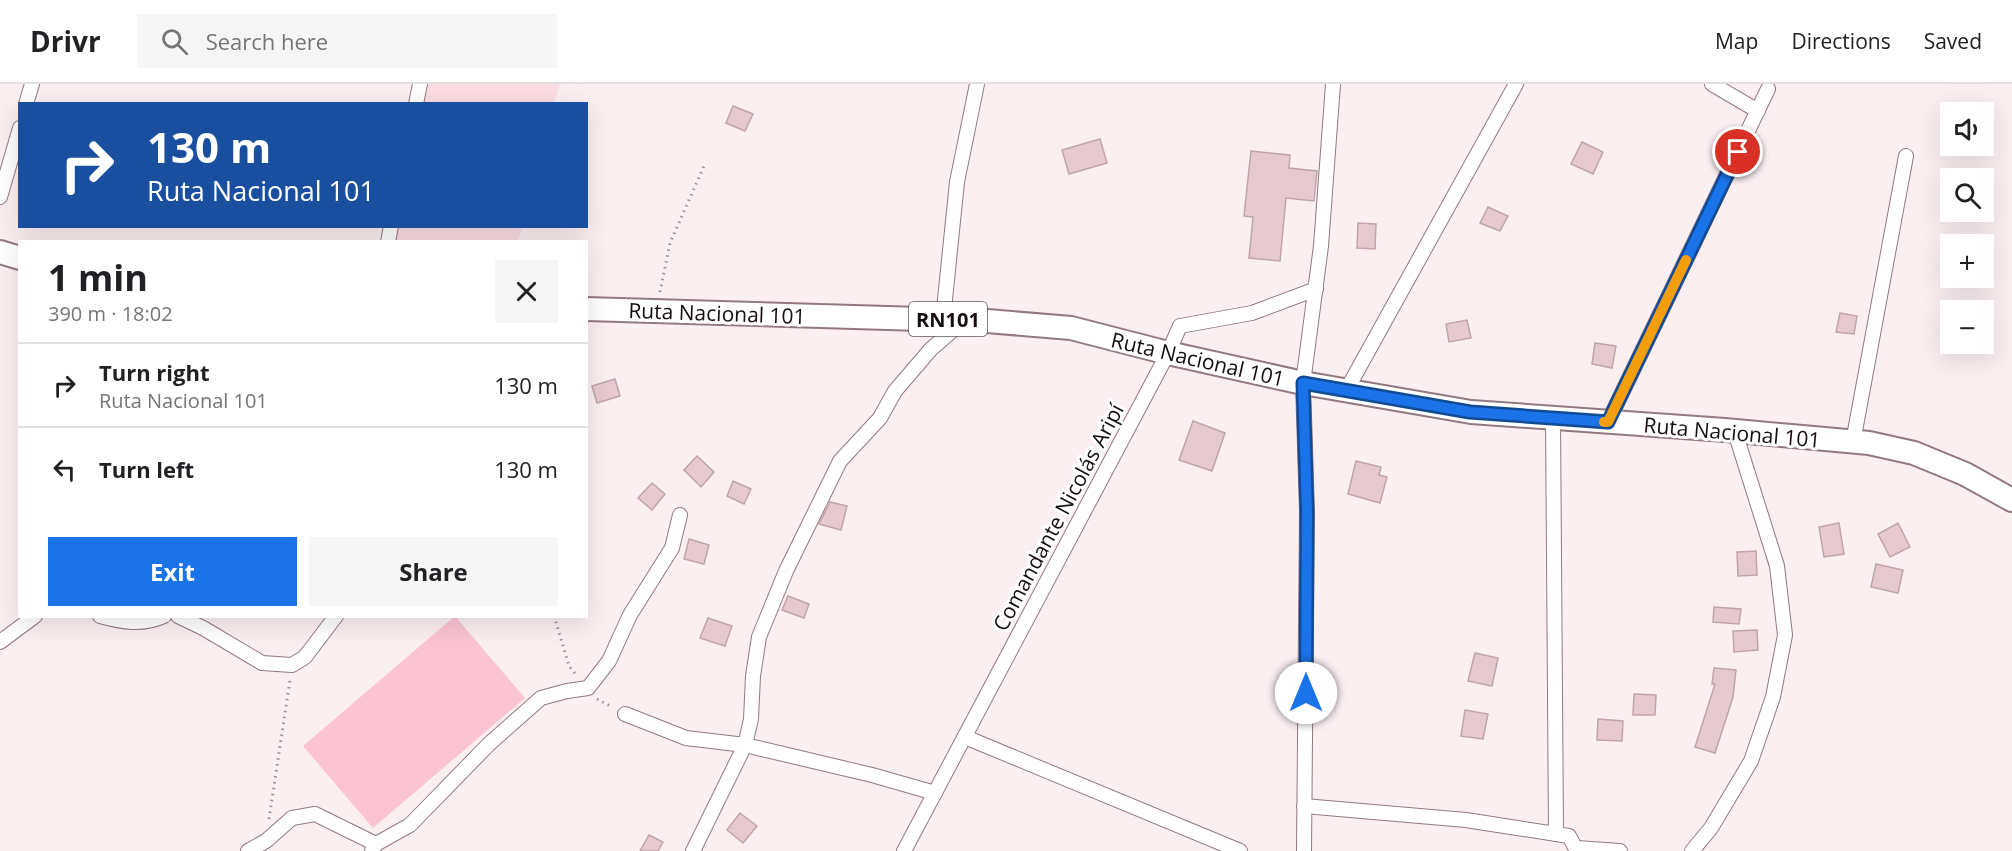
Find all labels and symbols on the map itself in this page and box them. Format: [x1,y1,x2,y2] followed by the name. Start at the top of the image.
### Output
[1712,126,1763,177] pin
[628,296,806,330] street label: Ruta Nacional 101
[909,302,987,336] road number: RN101
[1108,325,1288,393] street label: Ruta Nacional 101
[986,398,1130,636] street label: Comandante Nicolás Aripí
[1642,410,1822,454] street label: Ruta Nacional 101
[1274,661,1338,725] position arrow

